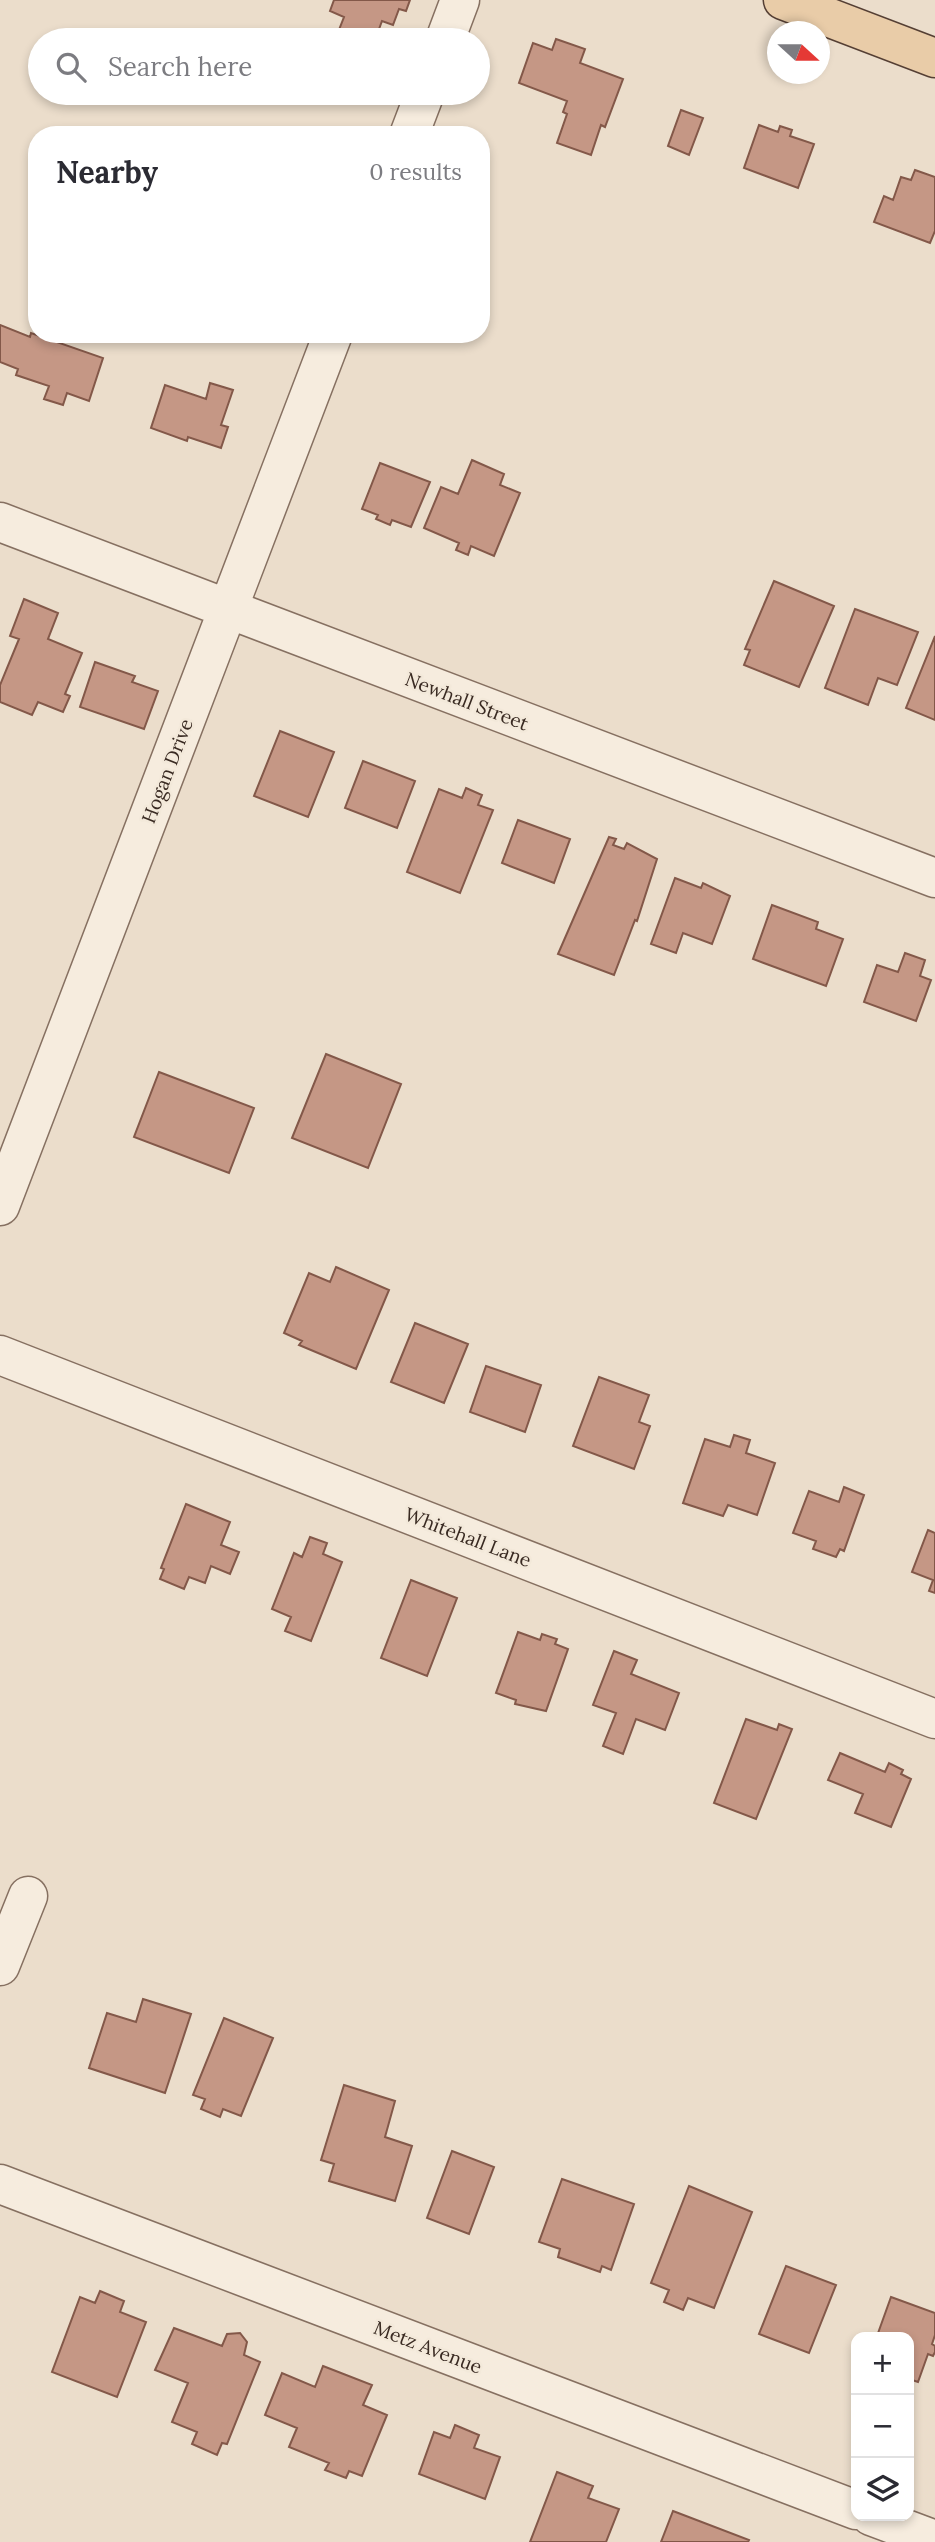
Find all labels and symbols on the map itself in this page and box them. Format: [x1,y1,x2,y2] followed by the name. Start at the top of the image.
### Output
[767,21,830,84] north arrow
[402,666,533,736] street label: Newhall Street
[136,715,198,827] street label: Hogan Drive
[401,1502,535,1572] street label: Whitehall Lane
[370,2315,486,2379] street label: Metz Avenue

